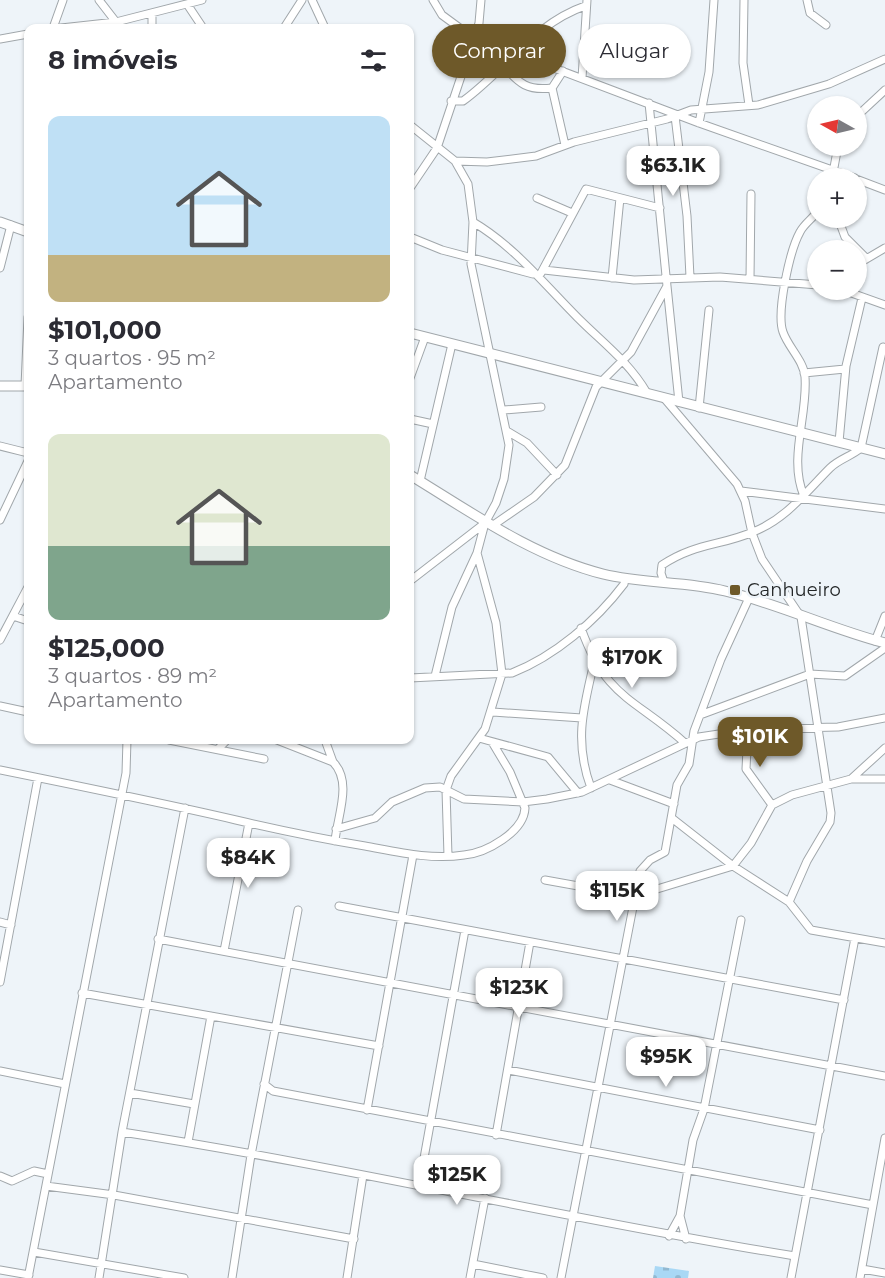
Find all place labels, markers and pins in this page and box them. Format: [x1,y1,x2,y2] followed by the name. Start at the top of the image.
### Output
[624,146,722,197] pin: $63.1K
[747,579,841,601] place label: Canhueiro
[728,583,742,597] marker: Canhueiro
[590,638,674,689] pin: $170K
[718,717,802,768] pin: $101K
[212,838,284,889] pin: $84K
[575,871,659,922] pin: $115K
[477,968,561,1019] pin: $123K
[630,1037,702,1088] pin: $95K
[415,1155,499,1206] pin: $125K

